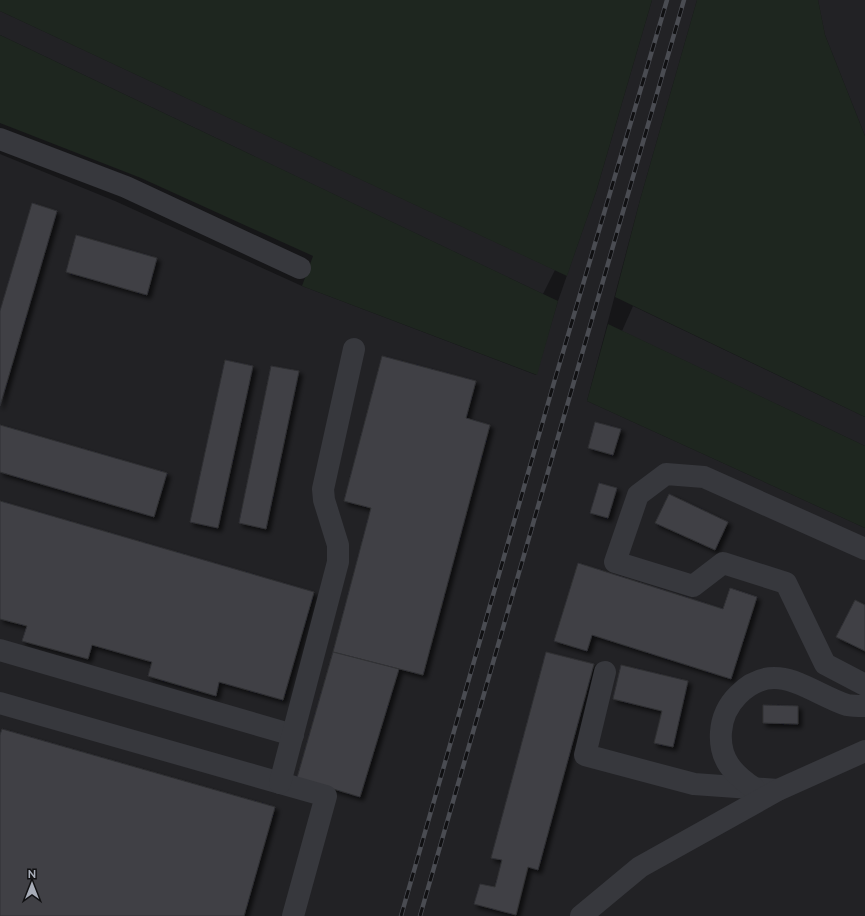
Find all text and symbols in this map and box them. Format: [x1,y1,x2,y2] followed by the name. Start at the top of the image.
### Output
[12,864,52,904] north arrow
[28,868,36,881] text: N

